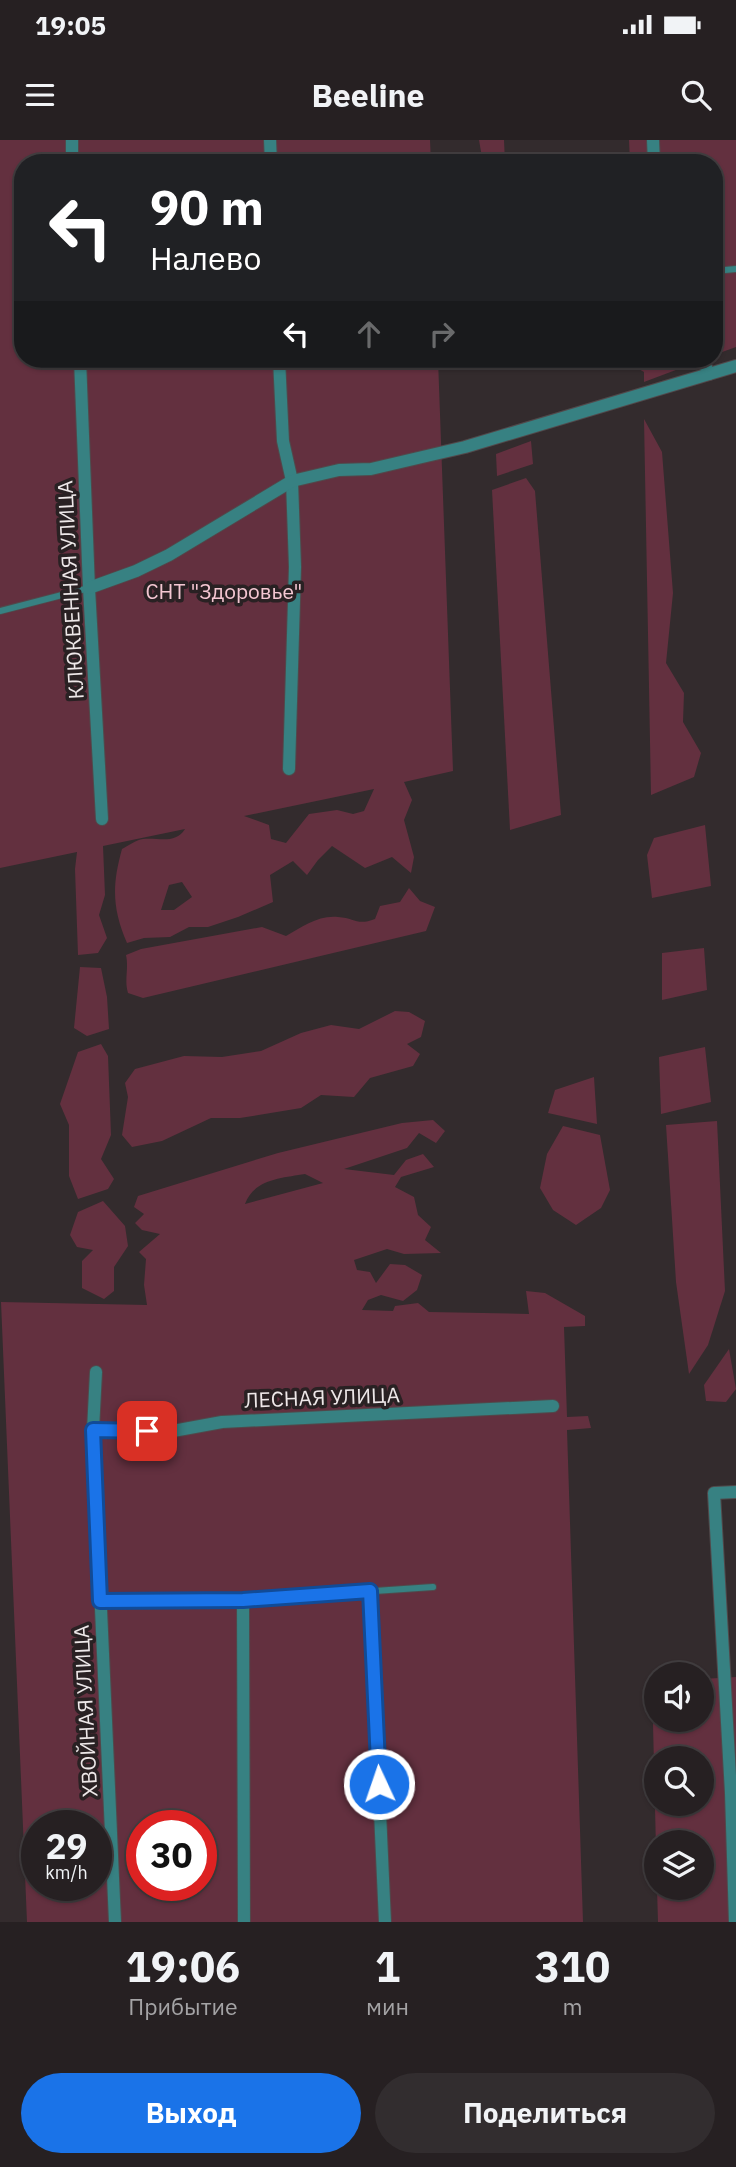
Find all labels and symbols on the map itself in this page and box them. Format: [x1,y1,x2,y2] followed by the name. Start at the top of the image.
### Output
[50,480,90,700] street label: КЛЮКВЕННАЯ УЛИЦА
[146,577,302,605] park label: СНТ "Здоровье"
[244,1380,400,1414] street label: ЛЕСНАЯ УЛИЦА
[117,1401,177,1461] pin
[67,1624,103,1798] street label: ХВОЙНАЯ УЛИЦА
[342,1747,416,1821] position arrow
[126,1810,217,1901] speed limit sign: 30

